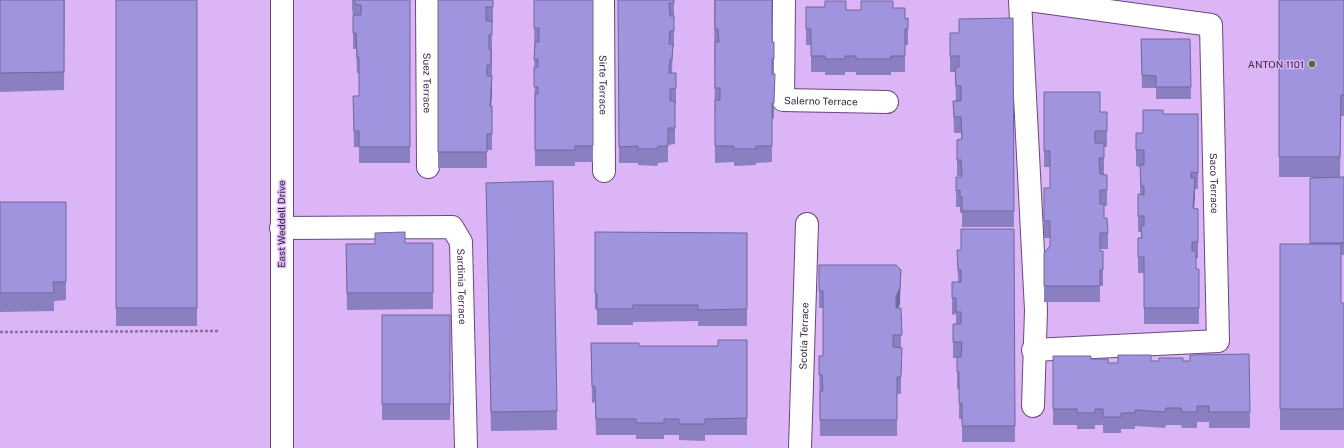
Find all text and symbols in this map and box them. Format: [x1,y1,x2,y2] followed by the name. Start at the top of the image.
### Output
[421,53,434,114] street label: Suez Terrace
[597,55,610,115] street label: Sirte Terrace
[1248,58,1304,70] place label: ANTON 1101
[1307,59,1317,69] marker: ANTON 1101
[784,94,858,107] street label: Salerno Terrace
[1208,153,1221,214] street label: Saco Terrace
[275,180,287,268] street label: East Weddell Drive
[455,248,469,325] street label: Sardinia Terrace
[796,302,811,370] street label: Scotia Terrace

